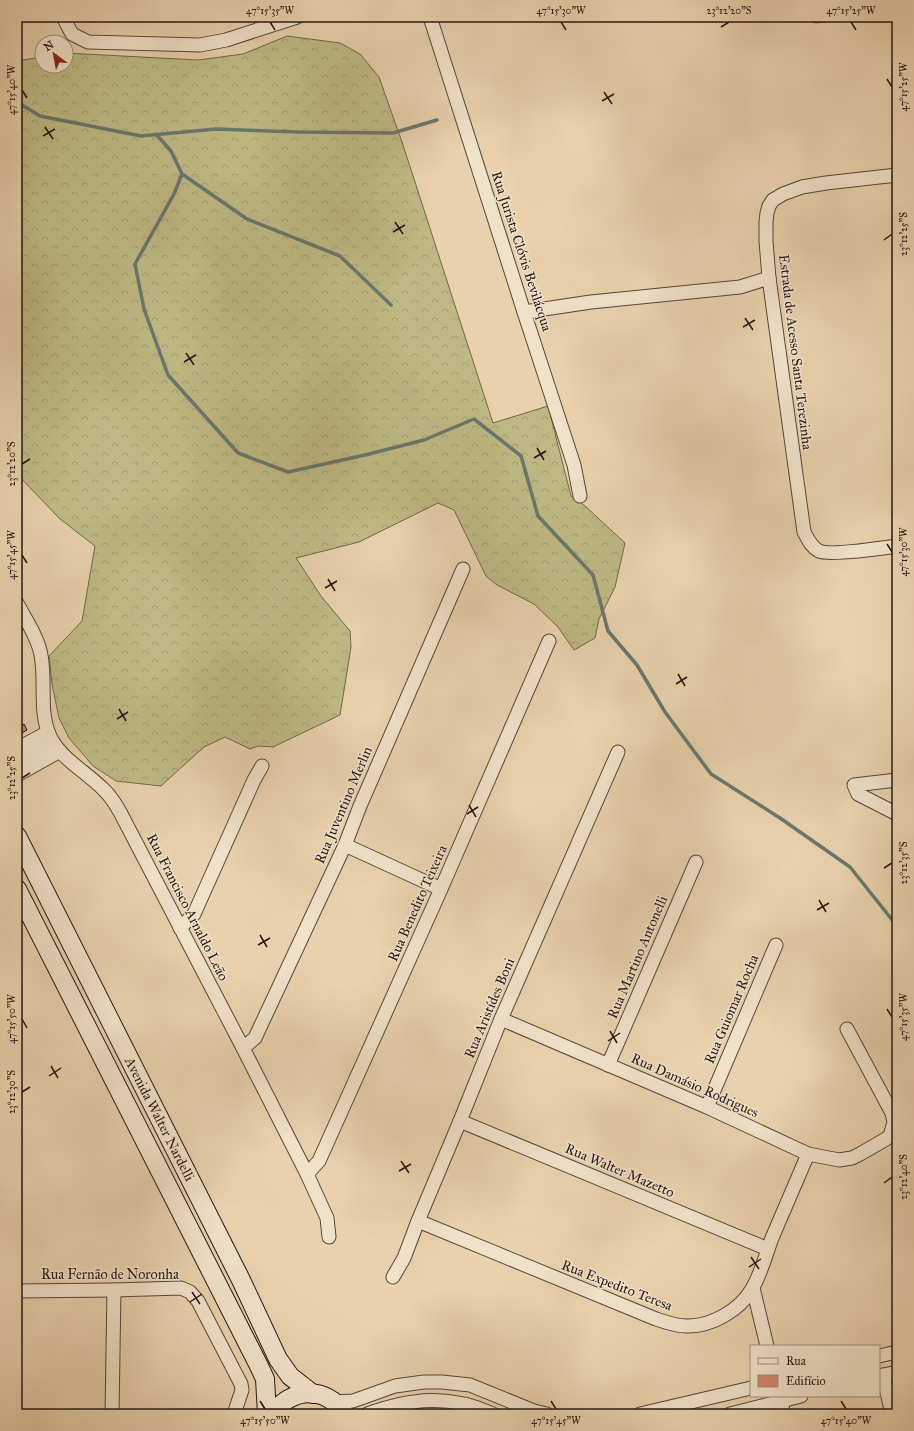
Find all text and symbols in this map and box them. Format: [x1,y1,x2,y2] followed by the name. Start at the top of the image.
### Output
[246,5,294,17] text: 47°15'35"W
[536,5,586,17] text: 47°15'30"W
[706,5,752,17] text: 23°12'20"S
[827,5,876,17] text: 47°15'25"W
[34,34,74,74] north arrow
[42,38,57,54] text: N
[898,62,910,111] text: 47°15'25"W
[6,64,18,115] text: 47°15'40"W
[487,169,555,334] street label: Rua Jurista Clóvis Bevilácqua
[898,212,910,256] text: 23°12'25"S
[775,253,816,451] street label: Estrada de Acesso Santa Terezinha
[6,441,18,487] text: 23°12'20"S
[898,527,910,577] text: 47°15'30"W
[6,530,18,580] text: 47°15'45"W
[311,744,377,867] street label: Rua Juventino Merlin
[6,756,18,800] text: 23°12'25"S
[143,831,232,984] street label: Rua Francisco Arnaldo Leão
[898,841,910,884] text: 23°12'35"S
[384,842,451,964] street label: Rua Benedito Teixeira
[604,893,671,1021] street label: Rua Martino Antonelli
[701,952,762,1066] street label: Rua Guiomar Rocha
[461,955,518,1061] street label: Rua Aristídes Boni
[898,993,910,1041] text: 47°15'35"W
[6,994,18,1044] text: 47°15'50"W
[628,1050,761,1121] street label: Rua Damásio Rodrigues
[120,1054,198,1184] street label: Avenida Walter Nardelli
[6,1070,18,1114] text: 23°12'30"S
[563,1140,677,1201] street label: Rua Walter Mazetto
[898,1154,910,1200] text: 23°12'40"S
[559,1256,675,1314] street label: Rua Expedito Teresa
[41,1266,179,1283] street label: Rua Fernão de Noronha
[750,1345,880,1397] legend
[786,1354,807,1368] text: Rua
[786,1374,826,1388] text: Edifício
[240,1415,290,1427] text: 47°15'50"W
[531,1415,581,1427] text: 47°15'45"W
[821,1415,872,1427] text: 47°15'40"W

